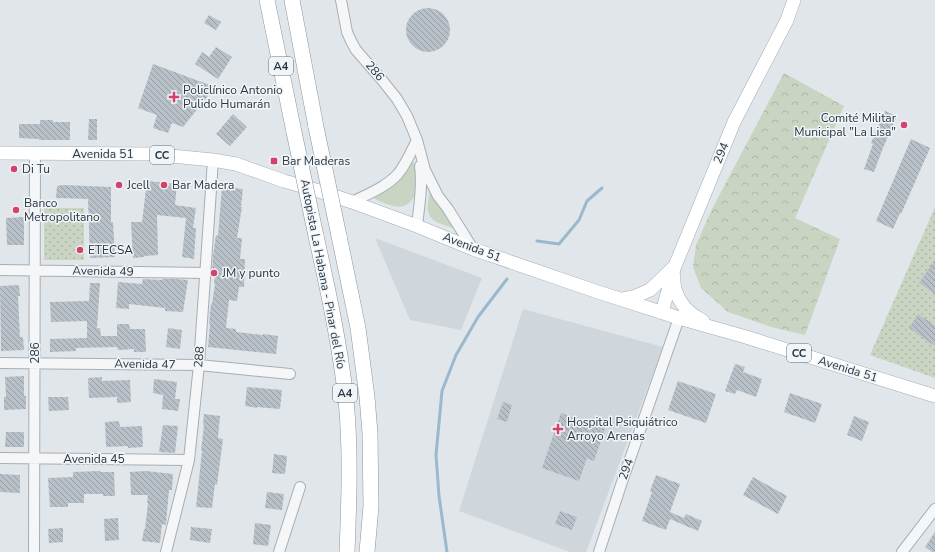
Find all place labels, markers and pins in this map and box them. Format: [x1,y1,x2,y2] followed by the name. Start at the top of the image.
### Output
[183,82,283,112] place label: Policlínico Antonio Pulido Humarán
[168,91,180,103] marker: Policlínico Antonio Pulido Humarán
[794,110,897,140] place label: Comité Militar Municipal "La Lisa"
[899,120,909,130] marker: Comité Militar Municipal "La Lisa"
[282,153,350,169] place label: Bar Maderas
[269,156,279,166] marker: Bar Maderas
[22,161,50,177] place label: Di Tu
[9,164,19,174] marker: Di Tu
[126,177,150,193] place label: Jcell
[172,177,234,193] place label: Bar Madera
[114,180,124,190] marker: Jcell
[159,180,169,190] marker: Bar Madera
[24,195,100,225] place label: Banco Metropolitano
[11,205,21,215] marker: Banco Metropolitano
[88,242,133,258] place label: ETECSA
[75,245,85,255] marker: ETECSA
[221,265,280,281] place label: JM y punto
[209,268,219,278] marker: JM y punto
[567,414,678,444] place label: Hospital Psiquiátrico Arroyo Arenas
[552,423,564,435] marker: Hospital Psiquiátrico Arroyo Arenas

